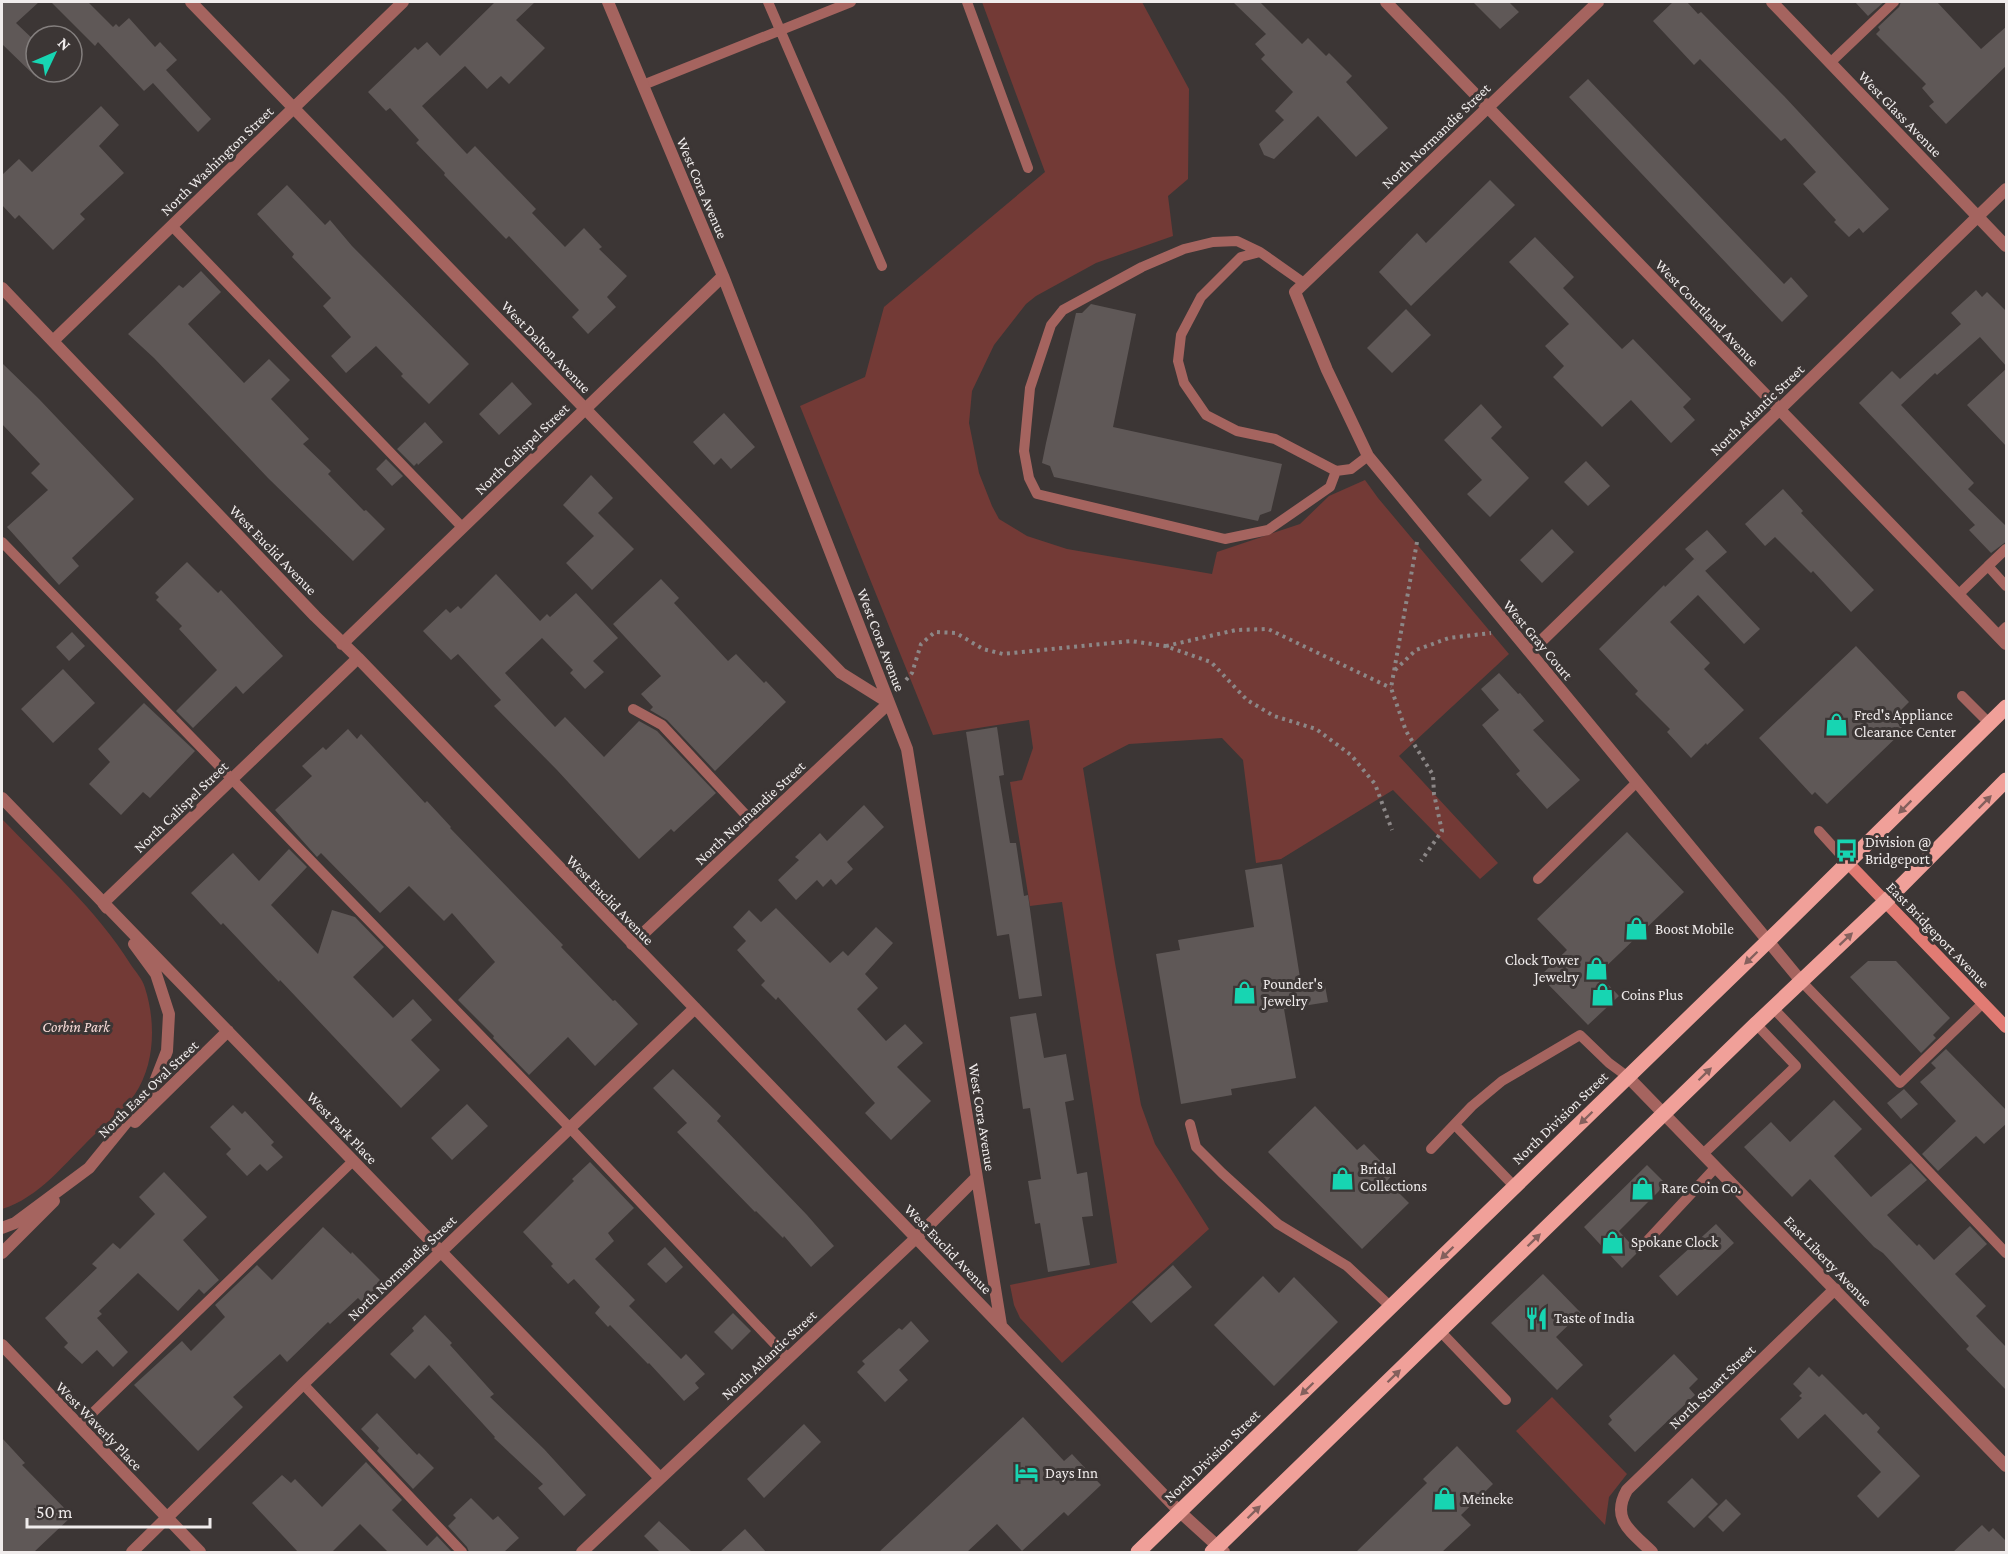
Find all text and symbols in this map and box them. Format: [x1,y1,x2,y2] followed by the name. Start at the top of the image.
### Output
[24,24,84,84] north arrow
[55,34,74,54] text: N
[1855,68,1945,160] street label: West Glass Avenue
[1379,79,1494,192] street label: North Normandie Street
[158,102,278,220] street label: North Washington Street
[673,135,731,241] street label: West Cora Avenue
[1652,256,1762,370] street label: West Courtland Avenue
[498,298,594,397] street label: West Dalton Avenue
[1707,361,1808,459] street label: North Atlantic Street
[472,399,574,499] street label: North Calispel Street
[226,502,320,598] street label: West Euclid Avenue
[854,586,908,694] street label: West Cora Avenue
[1499,597,1577,684] street label: West Gray Court
[1854,707,1957,740] place label: Fred's Appliance Clearance Center
[1823,711,1849,737] shop icon: Fred's Appliance Clearance Center
[131,757,233,857] street label: North Calispel Street
[692,757,809,868] street label: North Normandie Street
[1977,795,1991,809] one-way arrow
[1898,800,1913,814] one-way arrow
[1865,834,1931,868] place label: Division @ Bridgeport
[1834,838,1860,864] bus stop icon: Division @ Bridgeport
[563,852,657,948] street label: West Euclid Avenue
[1883,879,1993,992] street label: East Bridgeport Avenue
[1624,916,1650,942] shop icon: Boost Mobile
[1655,921,1734,937] place label: Boost Mobile
[1838,932,1852,946] one-way arrow
[1743,951,1758,965] one-way arrow
[1505,952,1580,986] place label: Clock Tower Jewelry
[1584,956,1610,982] shop icon: Clock Tower Jewelry
[1261,976,1323,1010] place label: Pounder's Jewelry
[1232,980,1258,1006] shop icon: Pounder's Jewelry
[1590,982,1616,1008] shop icon: Coins Plus
[1621,987,1683,1003] place label: Coins Plus
[42,1019,111,1035] park label: Corbin Park
[95,1036,202,1141] street label: North East Oval Street
[966,1062,998,1172] street label: West Cora Avenue
[1698,1067,1712,1081] one-way arrow
[1509,1068,1612,1168] street label: North Division Street
[304,1089,381,1168] street label: West Park Place
[1580,1110,1594,1124] one-way arrow
[1360,1161,1427,1194] place label: Bridal Collections
[1329,1165,1355,1191] shop icon: Bridal Collections
[1630,1175,1656,1201] shop icon: Rare Coin Co.
[1661,1180,1741,1196] place label: Rare Coin Co.
[901,1201,995,1297] street label: West Euclid Avenue
[345,1211,460,1324] street label: North Normandie Street
[1780,1213,1875,1310] street label: East Liberty Avenue
[1600,1229,1626,1255] shop icon: Spokane Clock
[1526,1234,1540,1248] one-way arrow
[1631,1234,1719,1251] place label: Spokane Clock
[1440,1246,1454,1260] one-way arrow
[1523,1305,1549,1331] restaurant icon: Taste of India
[718,1306,820,1403] street label: North Atlantic Street
[1554,1310,1635,1326] place label: Taste of India
[1666,1341,1759,1432] street label: North Stuart Street
[1386,1369,1401,1383] one-way arrow
[52,1378,146,1475] street label: West Waverly Place
[1299,1382,1314,1396] one-way arrow
[1161,1406,1264,1506] street label: North Division Street
[1014,1460,1040,1486] hotel icon: Days Inn
[1045,1465,1098,1482] place label: Days Inn
[1431,1486,1457,1512] shop icon: Meineke
[27,1491,210,1529] scale bar
[1462,1491,1514,1507] place label: Meineke
[36,1502,73,1522] text: 50 m
[1246,1505,1260,1519] one-way arrow

